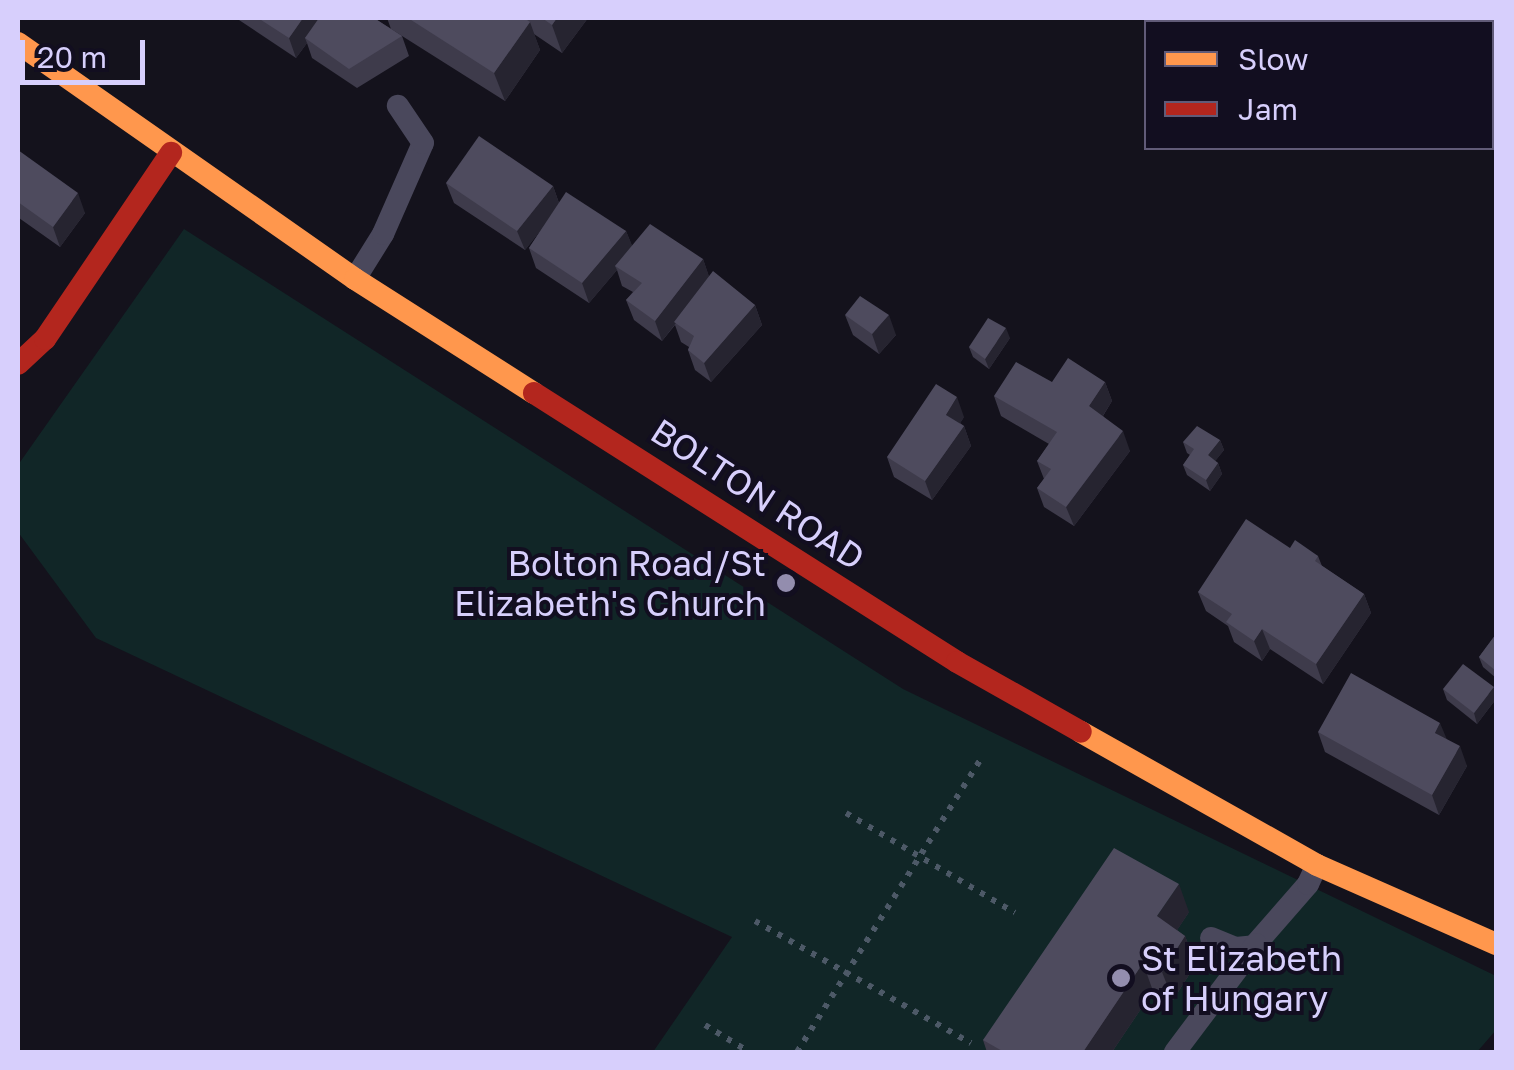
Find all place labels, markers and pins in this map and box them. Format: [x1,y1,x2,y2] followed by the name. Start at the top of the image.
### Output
[454,542,766,624] place label: Bolton Road/St Elizabeth's Church
[775,572,797,594] marker: Bolton Road/St Elizabeth's Church
[1141,937,1342,1019] place label: St Elizabeth of Hungary
[1110,967,1132,989] marker: St Elizabeth of Hungary

